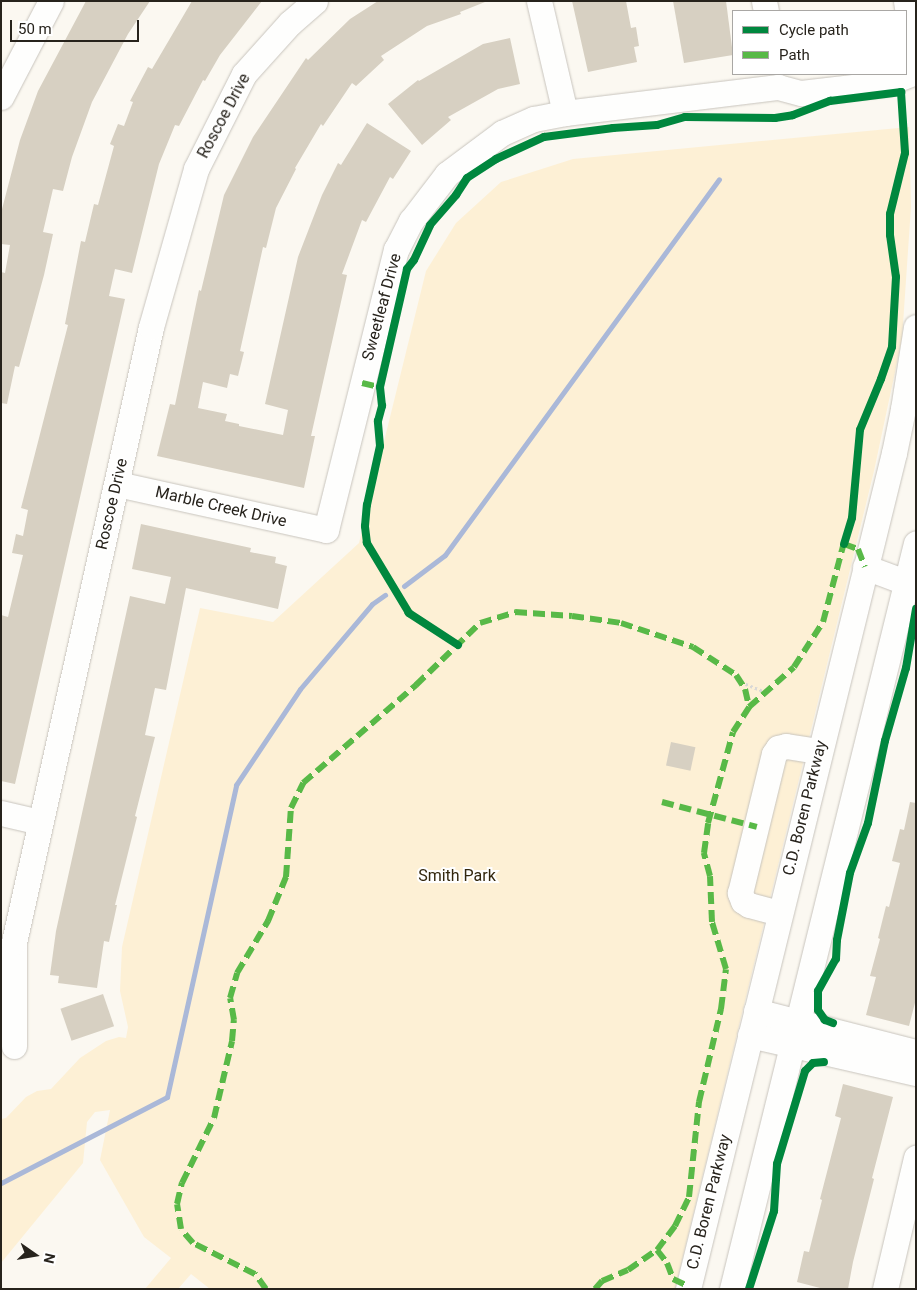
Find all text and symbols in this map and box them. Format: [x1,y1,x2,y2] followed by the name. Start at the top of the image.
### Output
[12,10,141,42] scale bar
[732,10,907,75] legend
[18,20,52,38] text: 50 m
[779,21,849,39] text: Cycle path
[779,46,810,64] text: Path
[194,70,254,162] street label: Roscoe Drive
[358,251,406,363] street label: Sweetleaf Drive
[92,456,132,552] street label: Roscoe Drive
[154,483,288,531] street label: Marble Creek Drive
[779,738,831,878] street label: C.D. Boren Parkway
[418,866,496,886] park label: Smith Park
[683,1132,735,1272] street label: C.D. Boren Parkway
[10,1230,60,1280] north arrow
[41,1252,59,1265] text: N

